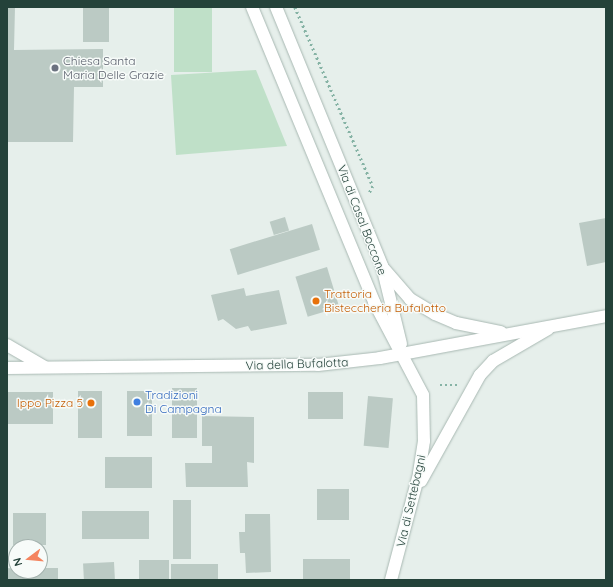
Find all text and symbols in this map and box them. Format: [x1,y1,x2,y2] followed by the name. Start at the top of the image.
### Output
[63,54,164,82] place label: Chiesa Santa Maria Delle Grazie
[50,63,60,73] marker: Chiesa Santa Maria Delle Grazie
[334,163,390,277] street label: Via di Casal Boccone
[324,287,446,315] place label: Trattoria Bisteccheria Bufalotto
[311,296,321,306] marker: Trattoria Bisteccheria Bufalotto
[245,355,349,373] street label: Via della Bufalotta
[145,388,222,416] place label: Tradizioni Di Campagna
[17,396,83,410] place label: Ippo Pizza 5
[132,397,142,407] marker: Tradizioni Di Campagna
[86,398,96,408] marker: Ippo Pizza 5
[393,454,429,548] street label: Via di Settebagni
[8,539,48,579] north arrow
[10,556,25,568] text: N

